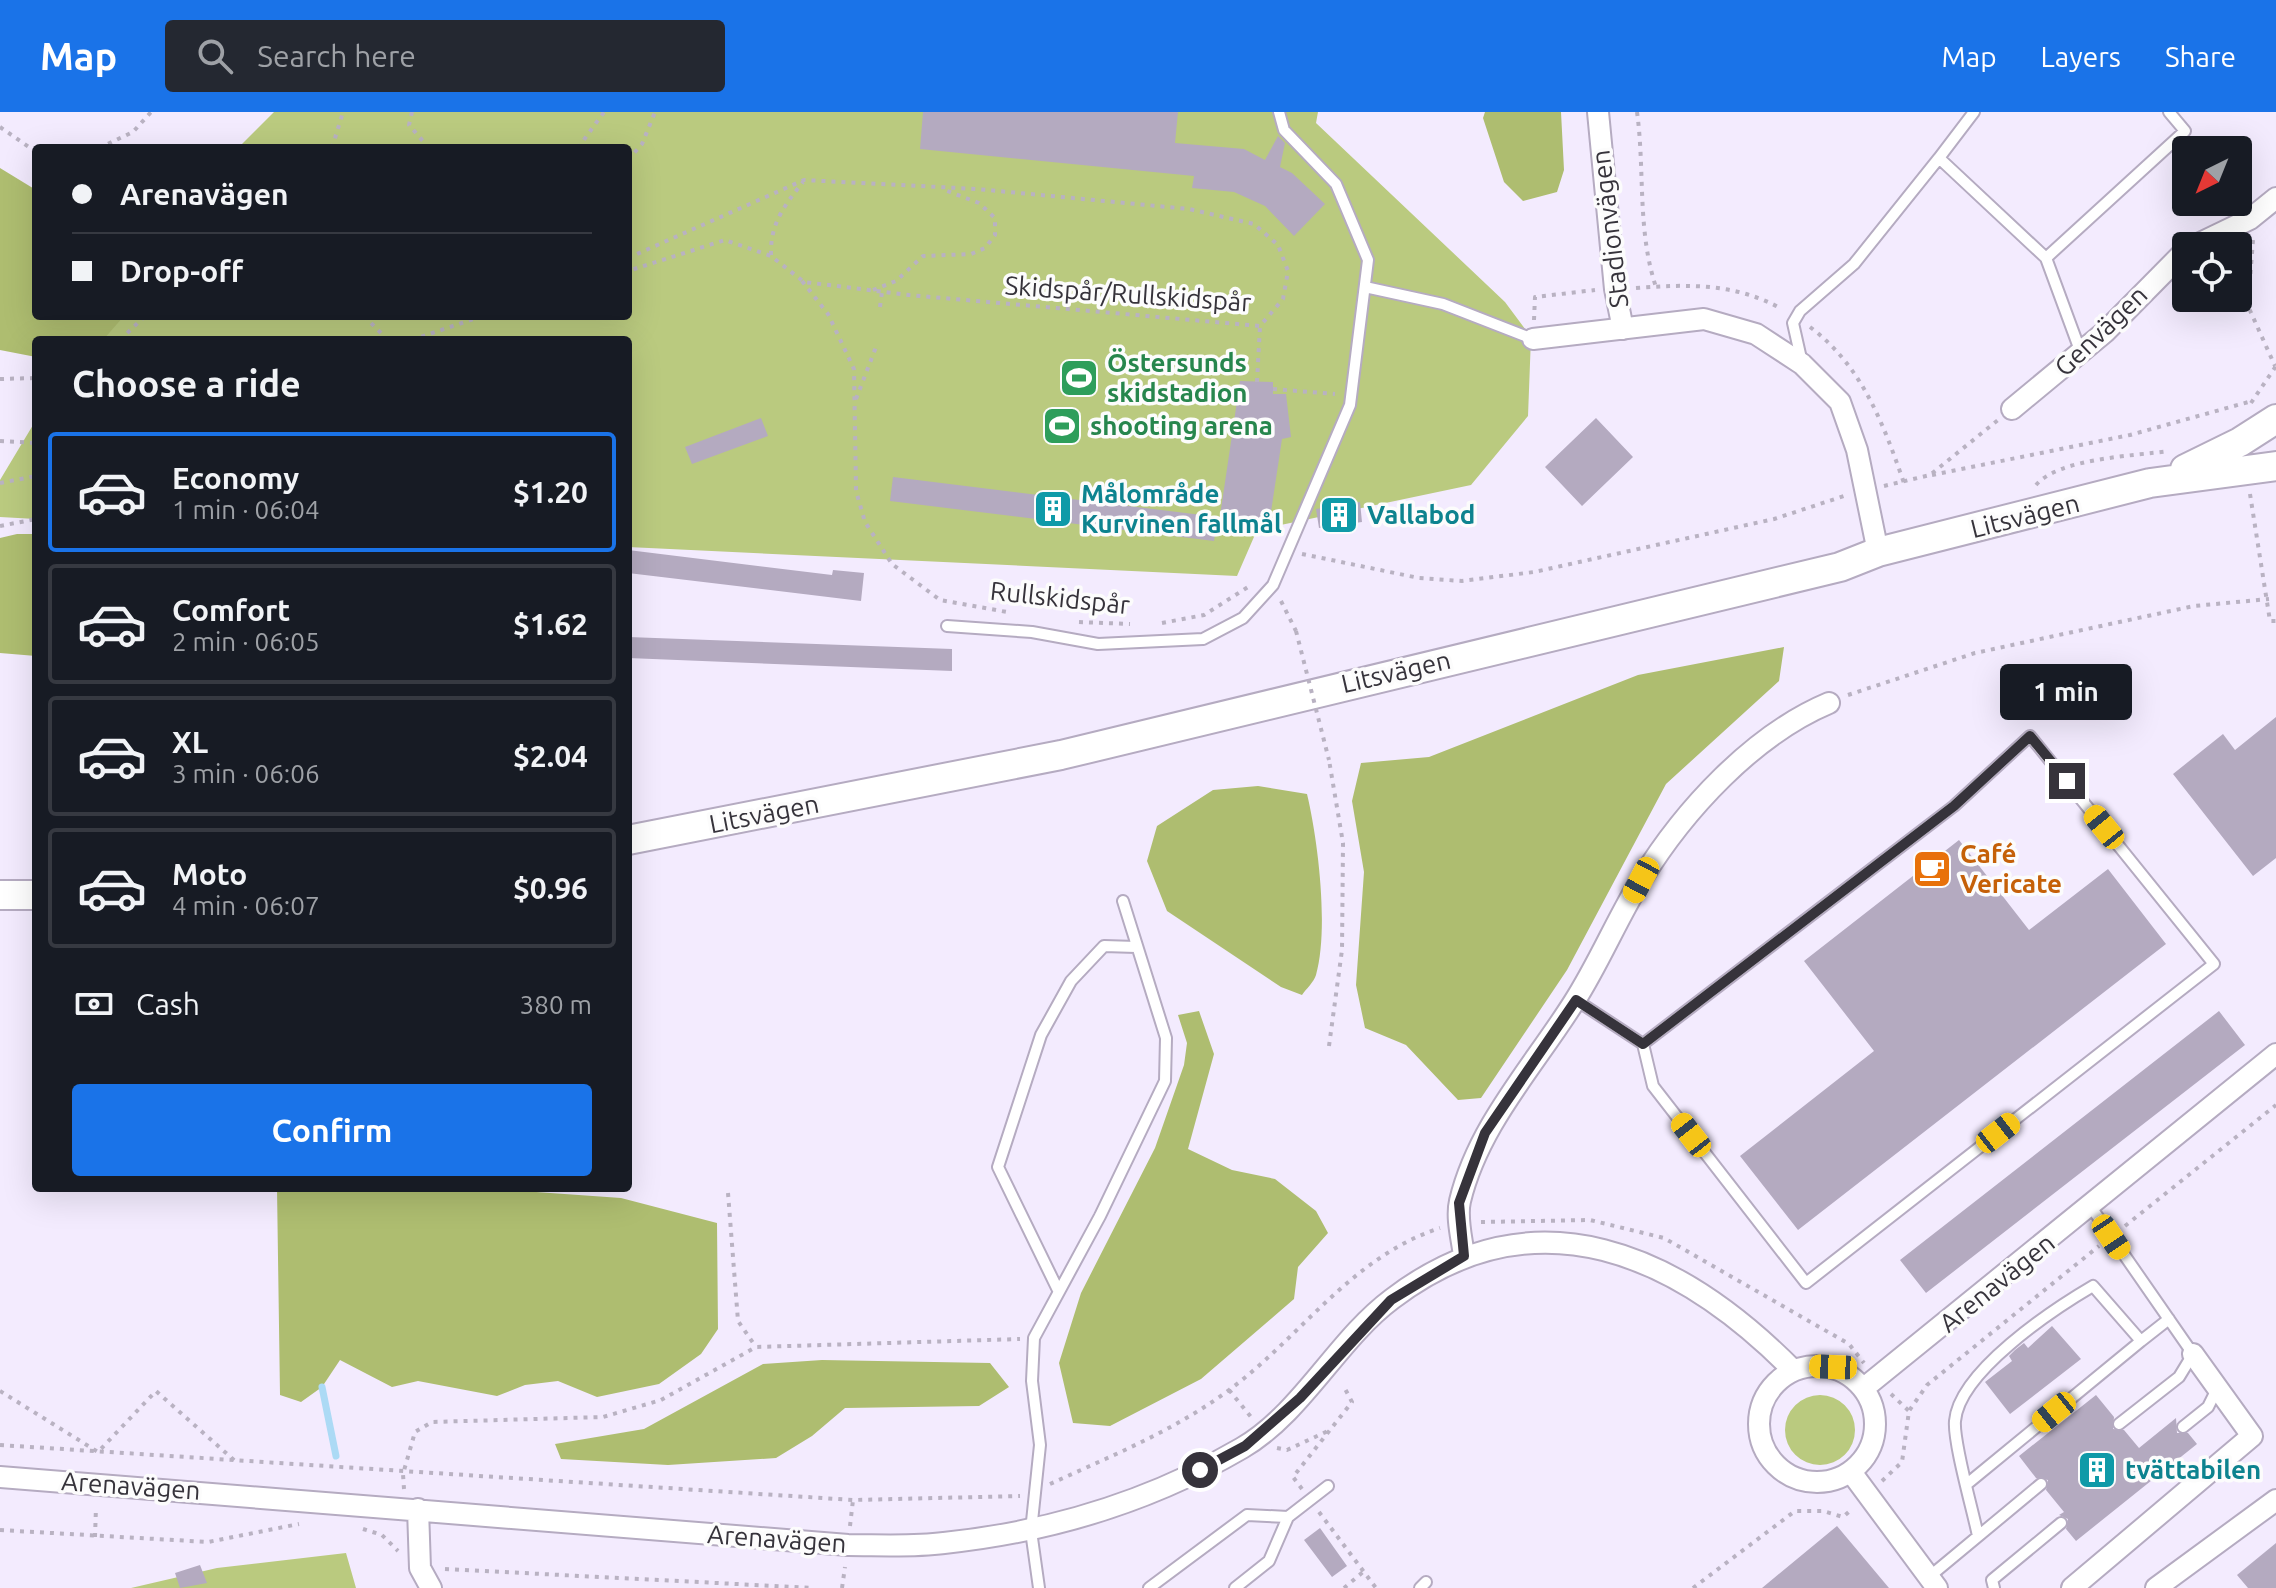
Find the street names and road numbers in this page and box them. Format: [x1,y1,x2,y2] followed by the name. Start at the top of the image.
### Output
[1585,148,1634,310] street label: Stadionvägen
[1004,270,1252,317] street label: Skidspår/Rullskidspår
[2049,280,2153,382] street label: Genvägen
[1967,488,2082,543] street label: Litsvägen
[989,576,1131,619] street label: Rullskidspår
[1338,645,1453,698] street label: Litsvägen
[707,789,821,838] street label: Litsvägen
[1933,1227,2060,1338] street label: Arenavägen
[60,1466,202,1505] street label: Arenavägen
[706,1519,848,1558] street label: Arenavägen

